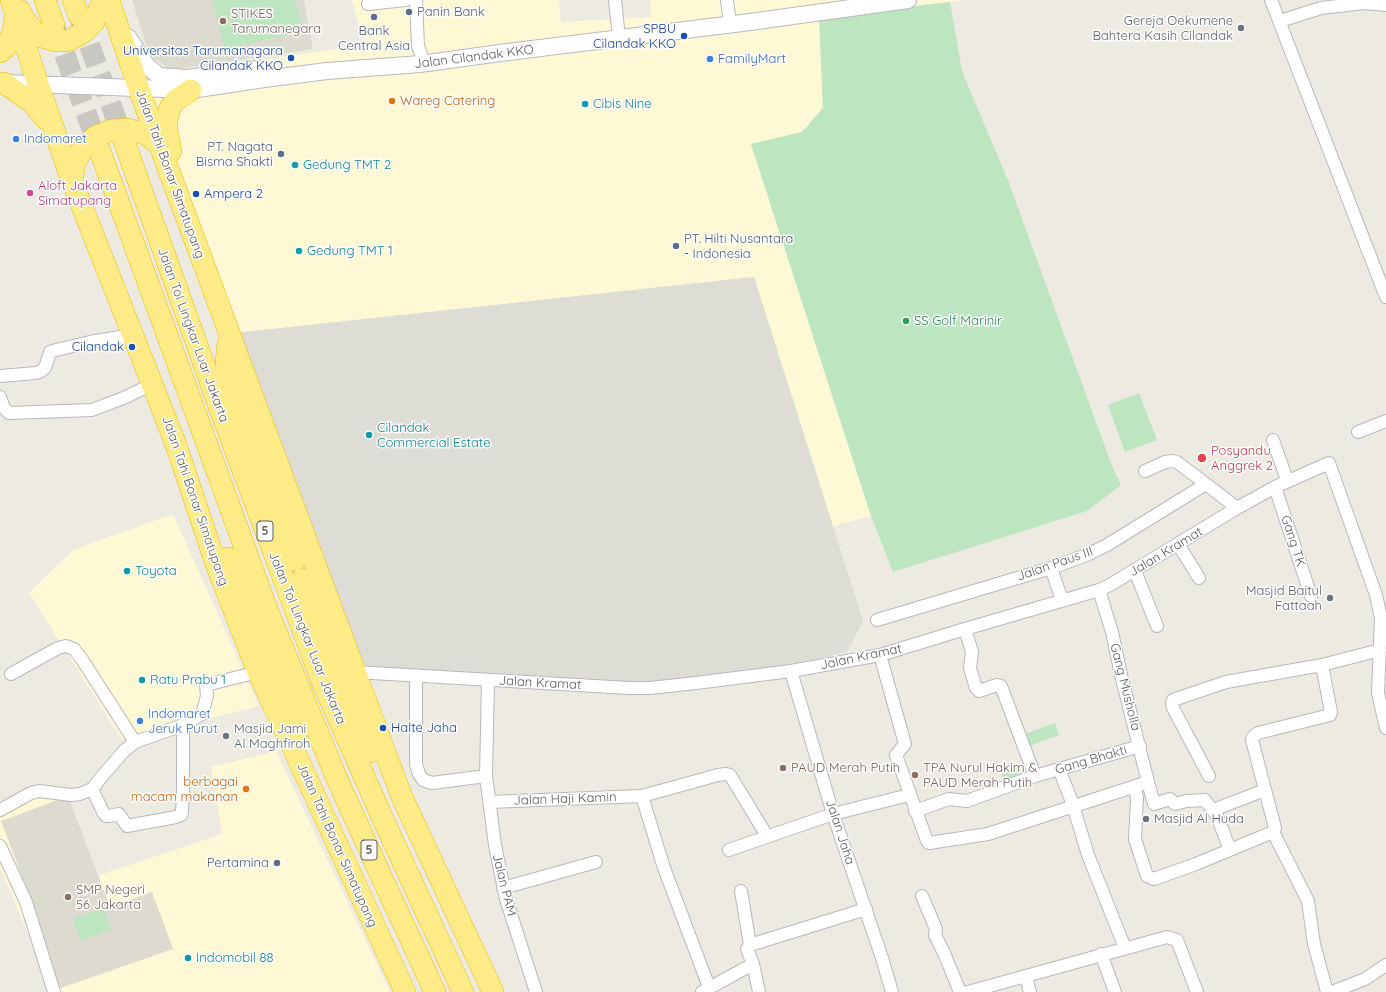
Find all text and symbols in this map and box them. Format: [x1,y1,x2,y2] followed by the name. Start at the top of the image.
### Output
[417,4,485,20] place label: Panin Bank
[231,6,321,37] place label: STIKES Tarumanegara
[404,7,414,17] marker: Panin Bank
[369,12,379,22] marker: Bank Central Asia
[1092,13,1233,44] place label: Gereja Oekumene Bahtera Kasih Cilandak
[218,16,228,26] marker: STIKES Tarumanegara
[593,21,676,52] place label: SPBU Cilandak KKO
[338,23,410,54] place label: Bank Central Asia
[1236,23,1246,33] marker: Gereja Oekumene Bahtera Kasih Cilandak
[679,31,689,41] marker: SPBU Cilandak KKO
[413,42,535,72] street label: Jalan Cilandak KKO
[123,43,283,74] place label: Universitas Tarumanagara Cilandak KKO
[718,51,786,67] place label: FamilyMart
[286,53,296,63] marker: Universitas Tarumanagara Cilandak KKO
[705,54,715,64] marker: FamilyMart
[132,87,208,261] street label: Jalan Tahi Bonar Simatupang
[400,93,495,109] place label: Wareg Catering
[387,96,397,106] marker: Wareg Catering
[593,96,652,112] place label: Cibis Nine
[580,99,590,109] marker: Cibis Nine
[24,131,87,147] place label: Indomaret
[11,134,21,144] marker: Indomaret
[196,139,273,170] place label: PT. Nagata Bisma Shakti
[276,149,286,159] marker: PT. Nagata Bisma Shakti
[303,157,391,173] place label: Gedung TMT 2
[290,160,300,170] marker: Gedung TMT 2
[38,178,117,209] place label: Aloft Jakarta Simatupang
[204,186,263,202] place label: Ampera 2
[25,188,35,198] marker: Aloft Jakarta Simatupang
[191,189,201,199] marker: Ampera 2
[684,231,793,262] place label: PT. Hilti Nusantara - Indonesia
[671,241,681,251] marker: PT. Hilti Nusantara - Indonesia
[307,243,393,259] place label: Gedung TMT 1
[154,246,232,424] street label: Jalan Tol Lingkar Luar Jakarta
[294,246,304,256] marker: Gedung TMT 1
[914,313,1002,329] place label: SS Golf Marinir
[901,316,911,326] marker: SS Golf Marinir
[72,339,124,355] place label: Cilandak
[127,342,137,352] marker: Cilandak
[159,414,231,588] street label: Jalan Tahi Bonar Simatupang
[377,420,491,451] place label: Cilandak Commercial Estate
[364,430,374,440] marker: Cilandak Commercial Estate
[1211,443,1273,474] place label: Posyandu Anggrek 2
[1196,452,1208,464] marker: Posyandu Anggrek 2
[1277,513,1309,569] street label: Gang TK
[257,521,273,541] road number: 5
[1127,524,1205,580] street label: Jalan Kramat
[1015,544,1095,584] street label: Jalan Paus III
[265,549,349,727] street label: Jalan Tol Lingkar Luar Jakarta
[135,563,177,579] place label: Toyota
[122,566,132,576] marker: Toyota
[1246,583,1322,614] place label: Masjid Baitul Fattaah
[1325,593,1335,603] marker: Masjid Baitul Fattaah
[819,641,903,673] street label: Jalan Kramat
[1107,642,1143,732] street label: Gang Musholla
[150,672,226,688] place label: Ratu Prabu 1
[498,673,582,693] street label: Jalan Kramat
[137,675,147,685] marker: Ratu Prabu 1
[148,706,218,737] place label: Indomaret Jeruk Purut
[135,716,145,726] marker: Indomaret Jeruk Purut
[391,720,457,736] place label: Halte Jaha
[234,721,310,752] place label: Masjid Jami Al Maghfiroh
[378,723,388,733] marker: Halte Jaha
[221,731,231,741] marker: Masjid Jami Al Maghfiroh
[1053,742,1129,778] street label: Gang Bhakti
[294,760,380,930] street label: Jalan Tahi Bonar Simatupang
[791,760,900,776] place label: PAUD Merah Putih
[923,760,1037,791] place label: TPA Nurul Hakim & PAUD Merah Putih
[778,763,788,773] marker: PAUD Merah Putih
[910,770,920,780] marker: TPA Nurul Hakim & PAUD Merah Putih
[131,774,238,805] place label: berbagai macam makanan
[241,784,251,794] marker: berbagai macam makanan
[513,789,617,809] street label: Jalan Haji Kamin
[822,797,858,867] street label: Jalan Jaha
[1154,811,1244,827] place label: Masjid Al Huda
[1141,814,1151,824] marker: Masjid Al Huda
[361,840,377,860] road number: 5
[489,852,519,918] street label: Jalan PAM
[207,855,269,871] place label: Pertamina
[272,858,282,868] marker: Pertamina
[76,882,145,913] place label: SMP Negeri 56 Jakarta
[63,892,73,902] marker: SMP Negeri 56 Jakarta
[196,950,273,966] place label: Indomobil 88
[183,953,193,963] marker: Indomobil 88

